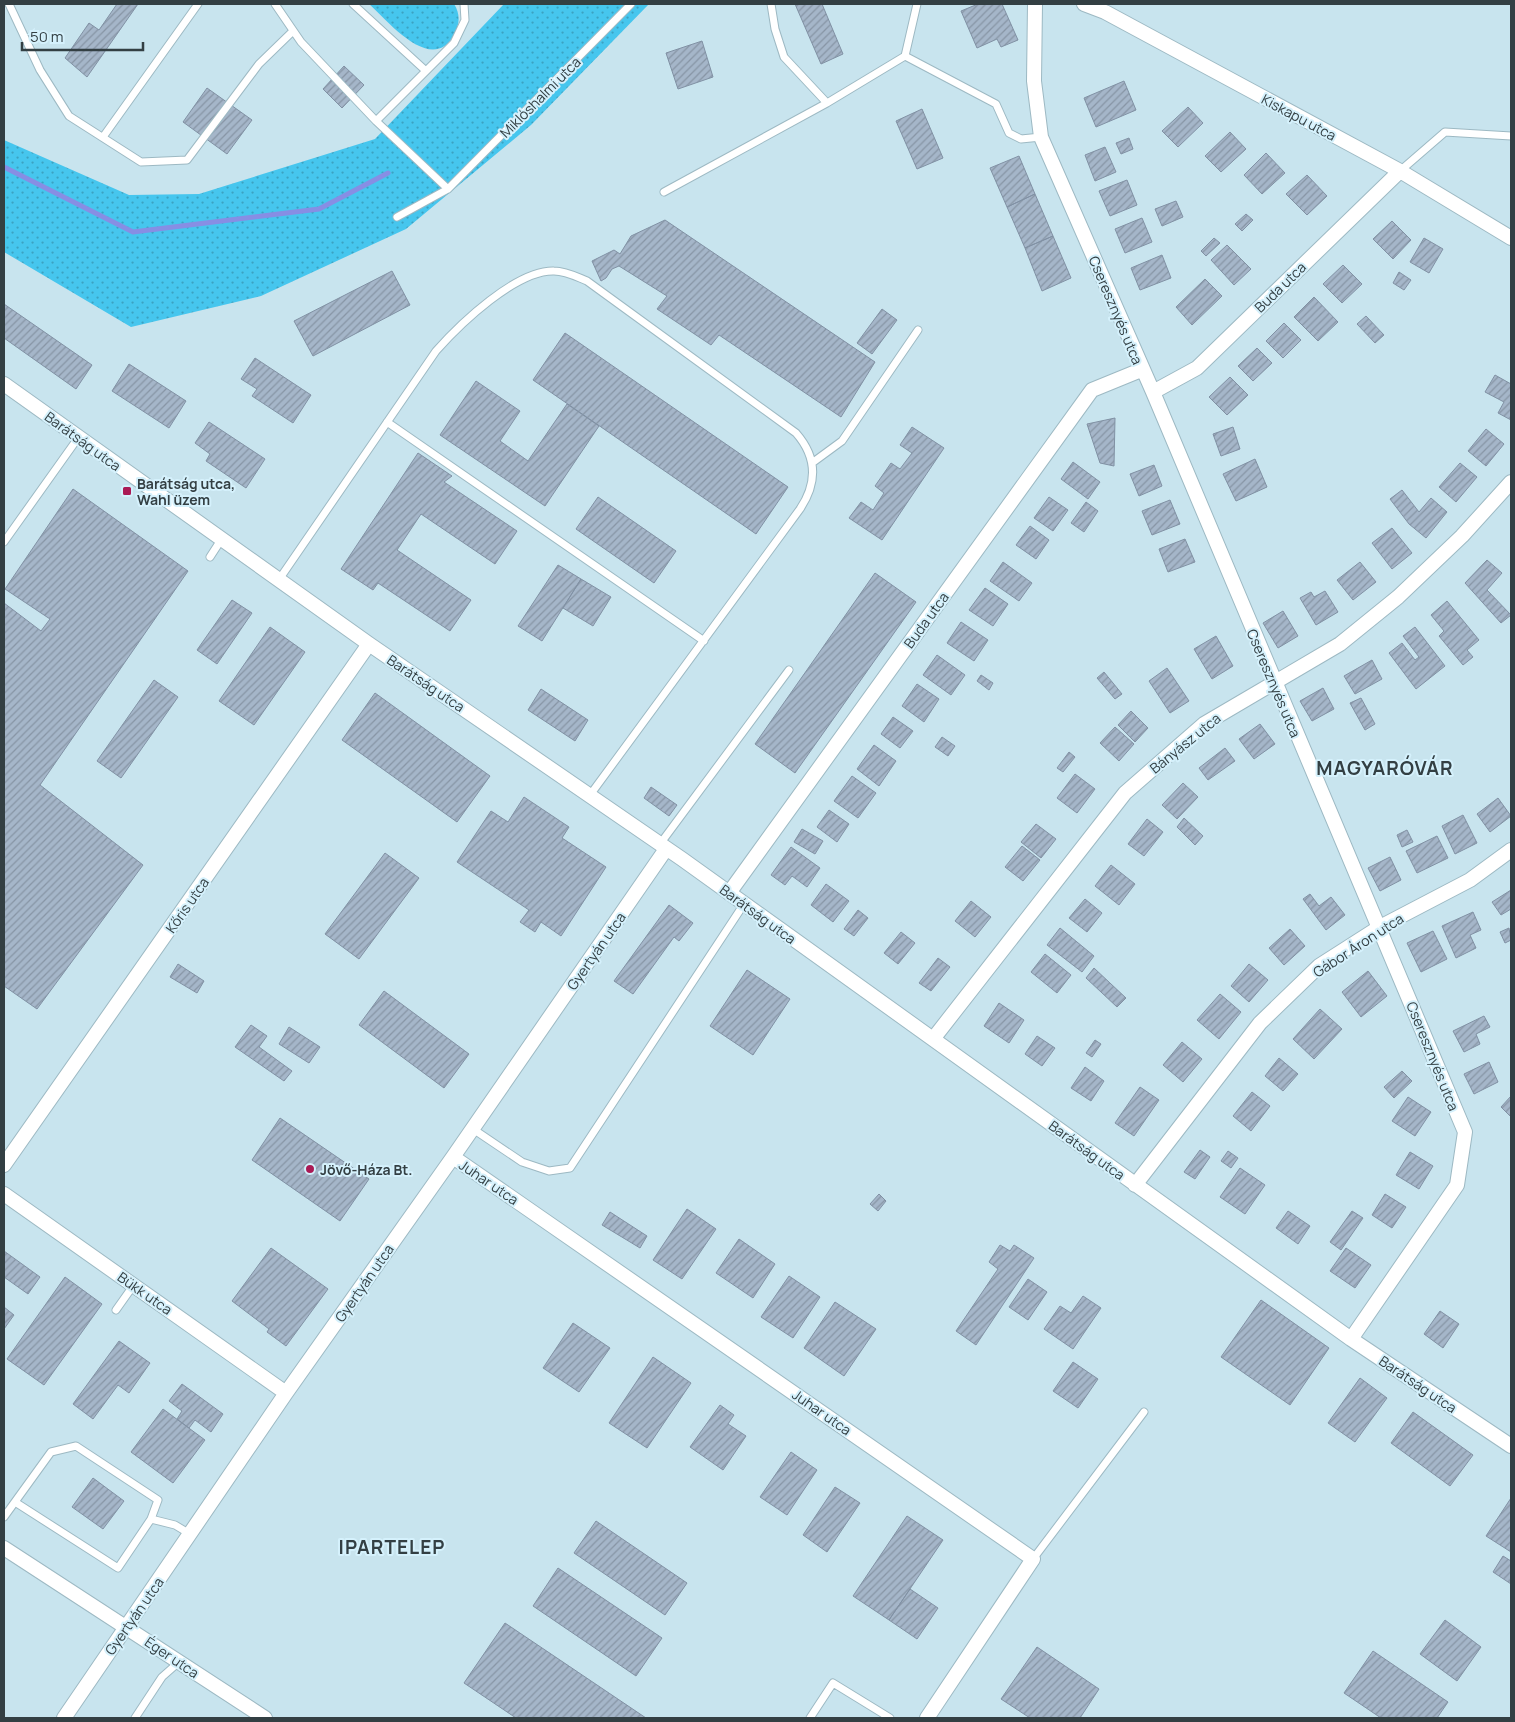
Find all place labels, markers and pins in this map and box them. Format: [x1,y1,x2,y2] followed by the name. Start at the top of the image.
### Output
[137,474,235,509] place label: Barátság utca, Wahl üzem
[121,485,133,497] marker: Barátság utca, Wahl üzem
[320,1160,413,1179] place label: Jövő-Háza Bt.
[304,1163,316,1175] marker: Jövő-Háza Bt.

